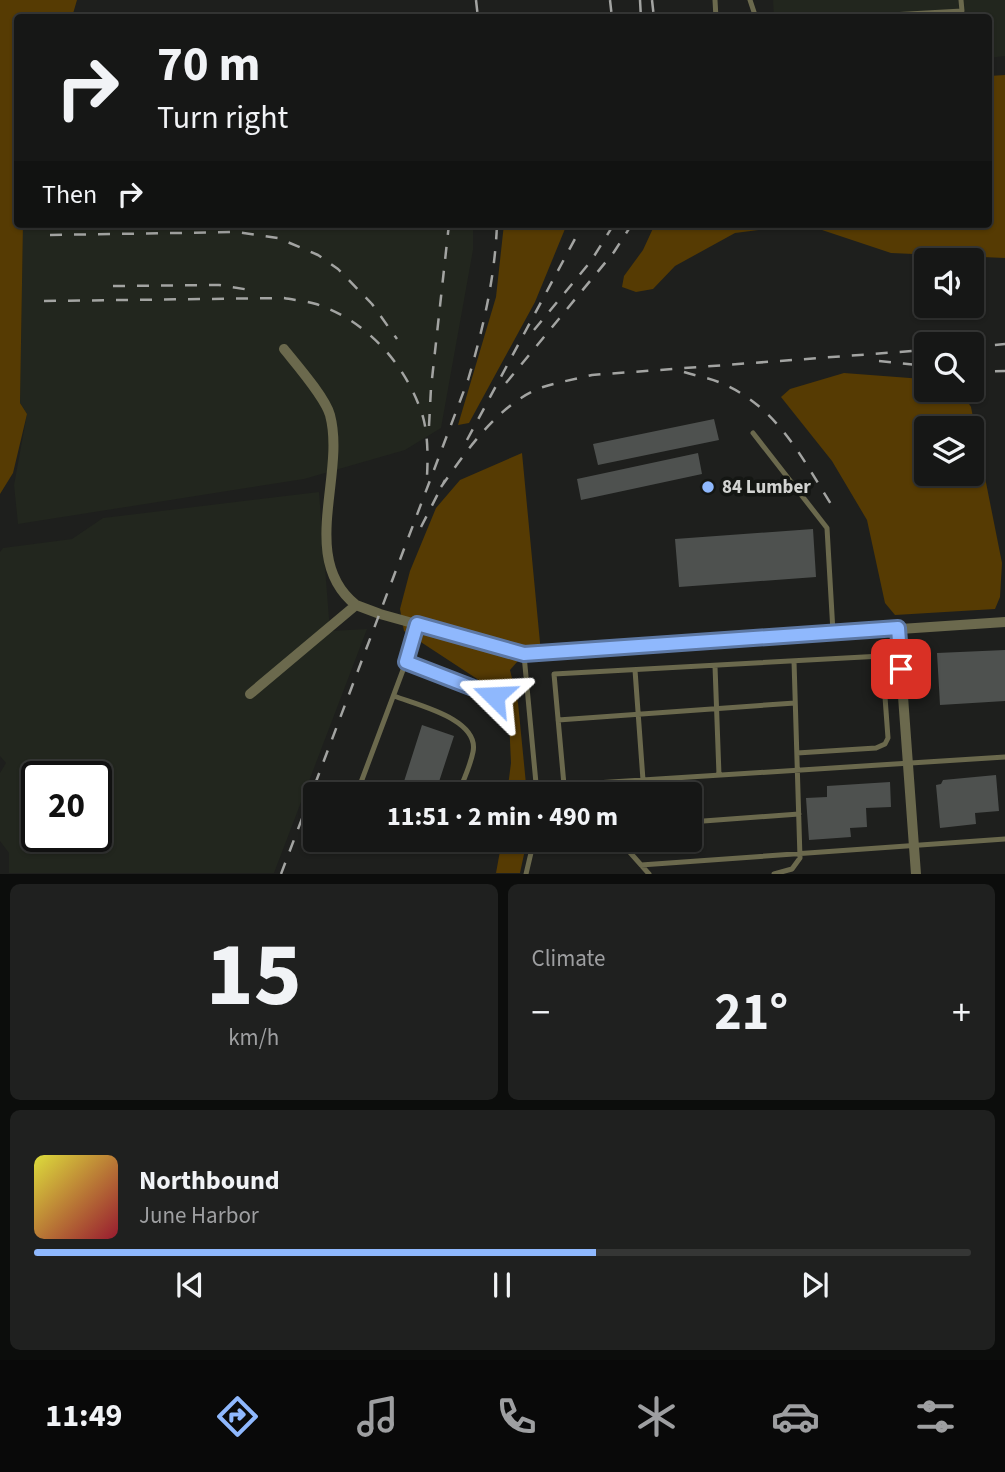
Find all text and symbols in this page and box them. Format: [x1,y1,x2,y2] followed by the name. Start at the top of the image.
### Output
[157,30,261,100] text: 70 m
[42,42,133,133] icon: right
[157,95,288,141] text: Turn right
[111,175,149,213] icon: right
[42,176,97,213] text: Then
[914,248,984,486] map controls
[914,248,984,318] button: sound
[914,332,984,402] button: search
[914,416,984,486] button: layers
[722,474,811,501] place label: 84 Lumber
[700,479,716,495] marker: 84 Lumber
[871,639,931,699] pin
[882,650,920,688] icon: arrive
[457,659,531,733] position arrow
[21,761,112,852] speed limit sign: 20
[387,798,618,835] text: 11:51 · 2 min · 490 m
[206,911,302,1040] text: 15
[532,942,605,975] text: Climate
[714,976,788,1050] text: 21°
[532,986,550,1040] text: −
[952,986,971,1040] text: +
[228,1021,279,1054] text: km/h
[139,1162,280,1199] text: Northbound
[139,1199,259,1232] text: June Harbor
[171,1266,209,1304] icon: previous
[483,1266,521,1304] icon: pause
[796,1266,834,1304] icon: next
[213,1392,262,1441] icon: directions
[353,1392,402,1441] icon: music
[492,1392,541,1441] icon: phone
[632,1392,681,1441] icon: climate
[771,1392,820,1441] icon: car
[911,1392,960,1441] icon: filters
[45,1393,122,1439] text: 11:49

